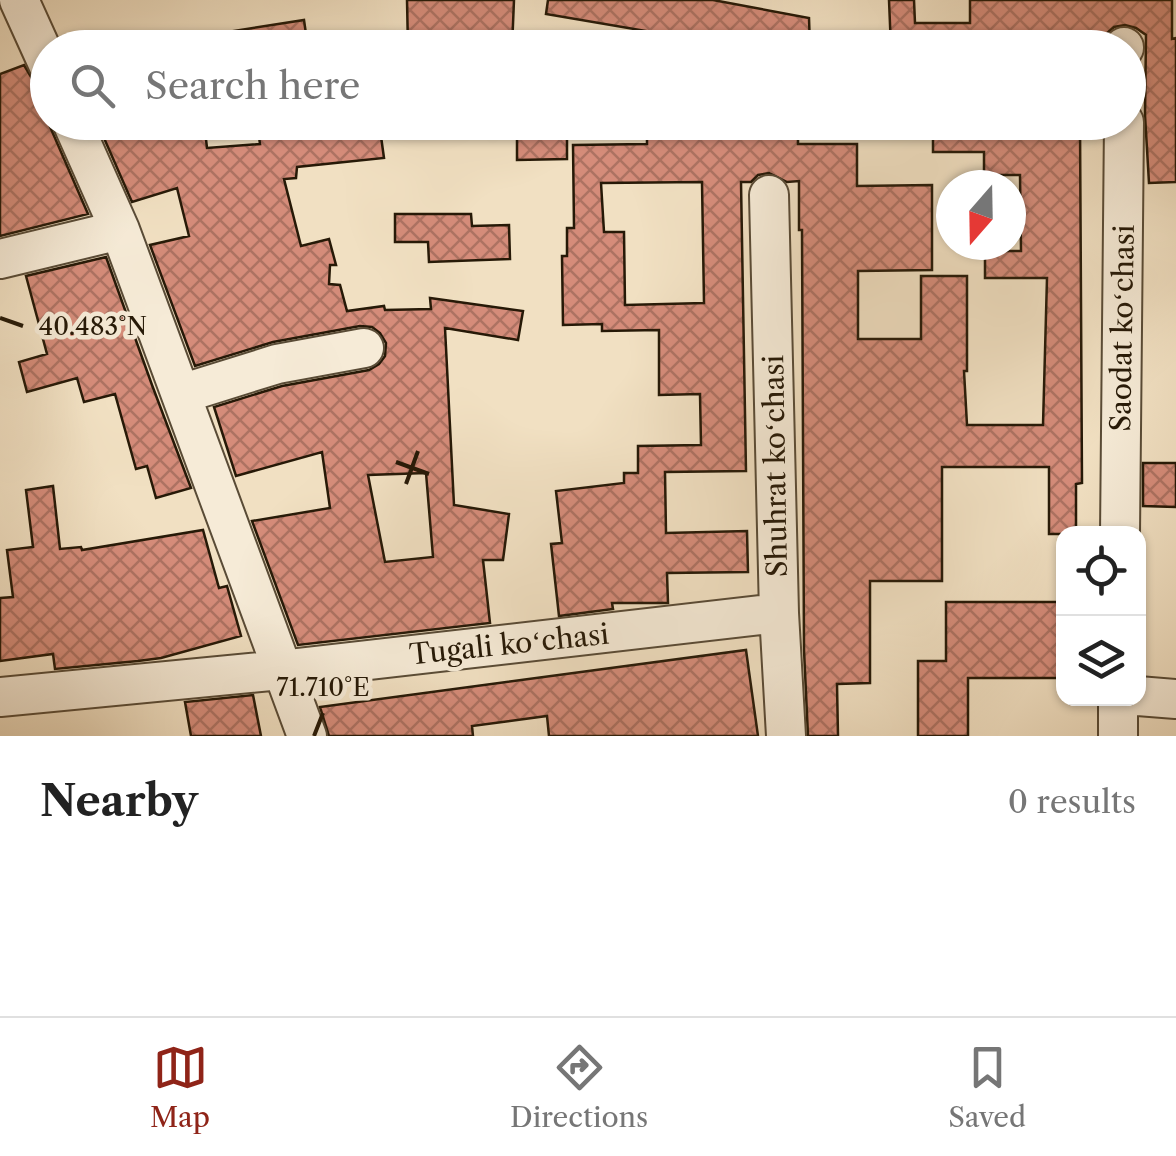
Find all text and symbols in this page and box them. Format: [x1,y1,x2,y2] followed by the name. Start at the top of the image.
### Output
[30,30,1146,140] search box
[65,58,120,113] icon: search
[145,62,360,109] text: Search here
[936,170,1026,260] north arrow
[1103,224,1141,432] street label: Saodat koʻchasi
[39,311,147,342] text: 40.483°N
[756,355,794,577] street label: Shuhrat koʻchasi
[1056,526,1146,706] map controls
[1056,526,1146,616] button: locate
[1056,616,1146,706] button: layers
[408,617,610,671] street label: Tugali koʻchasi
[276,672,370,703] text: 71.710°E
[40,775,198,827] text: Nearby
[1008,782,1136,821] text: 0 results
[150,1040,210,1134] tab: Map
[510,1040,648,1134] tab: Directions
[948,1040,1026,1134] tab: Saved

